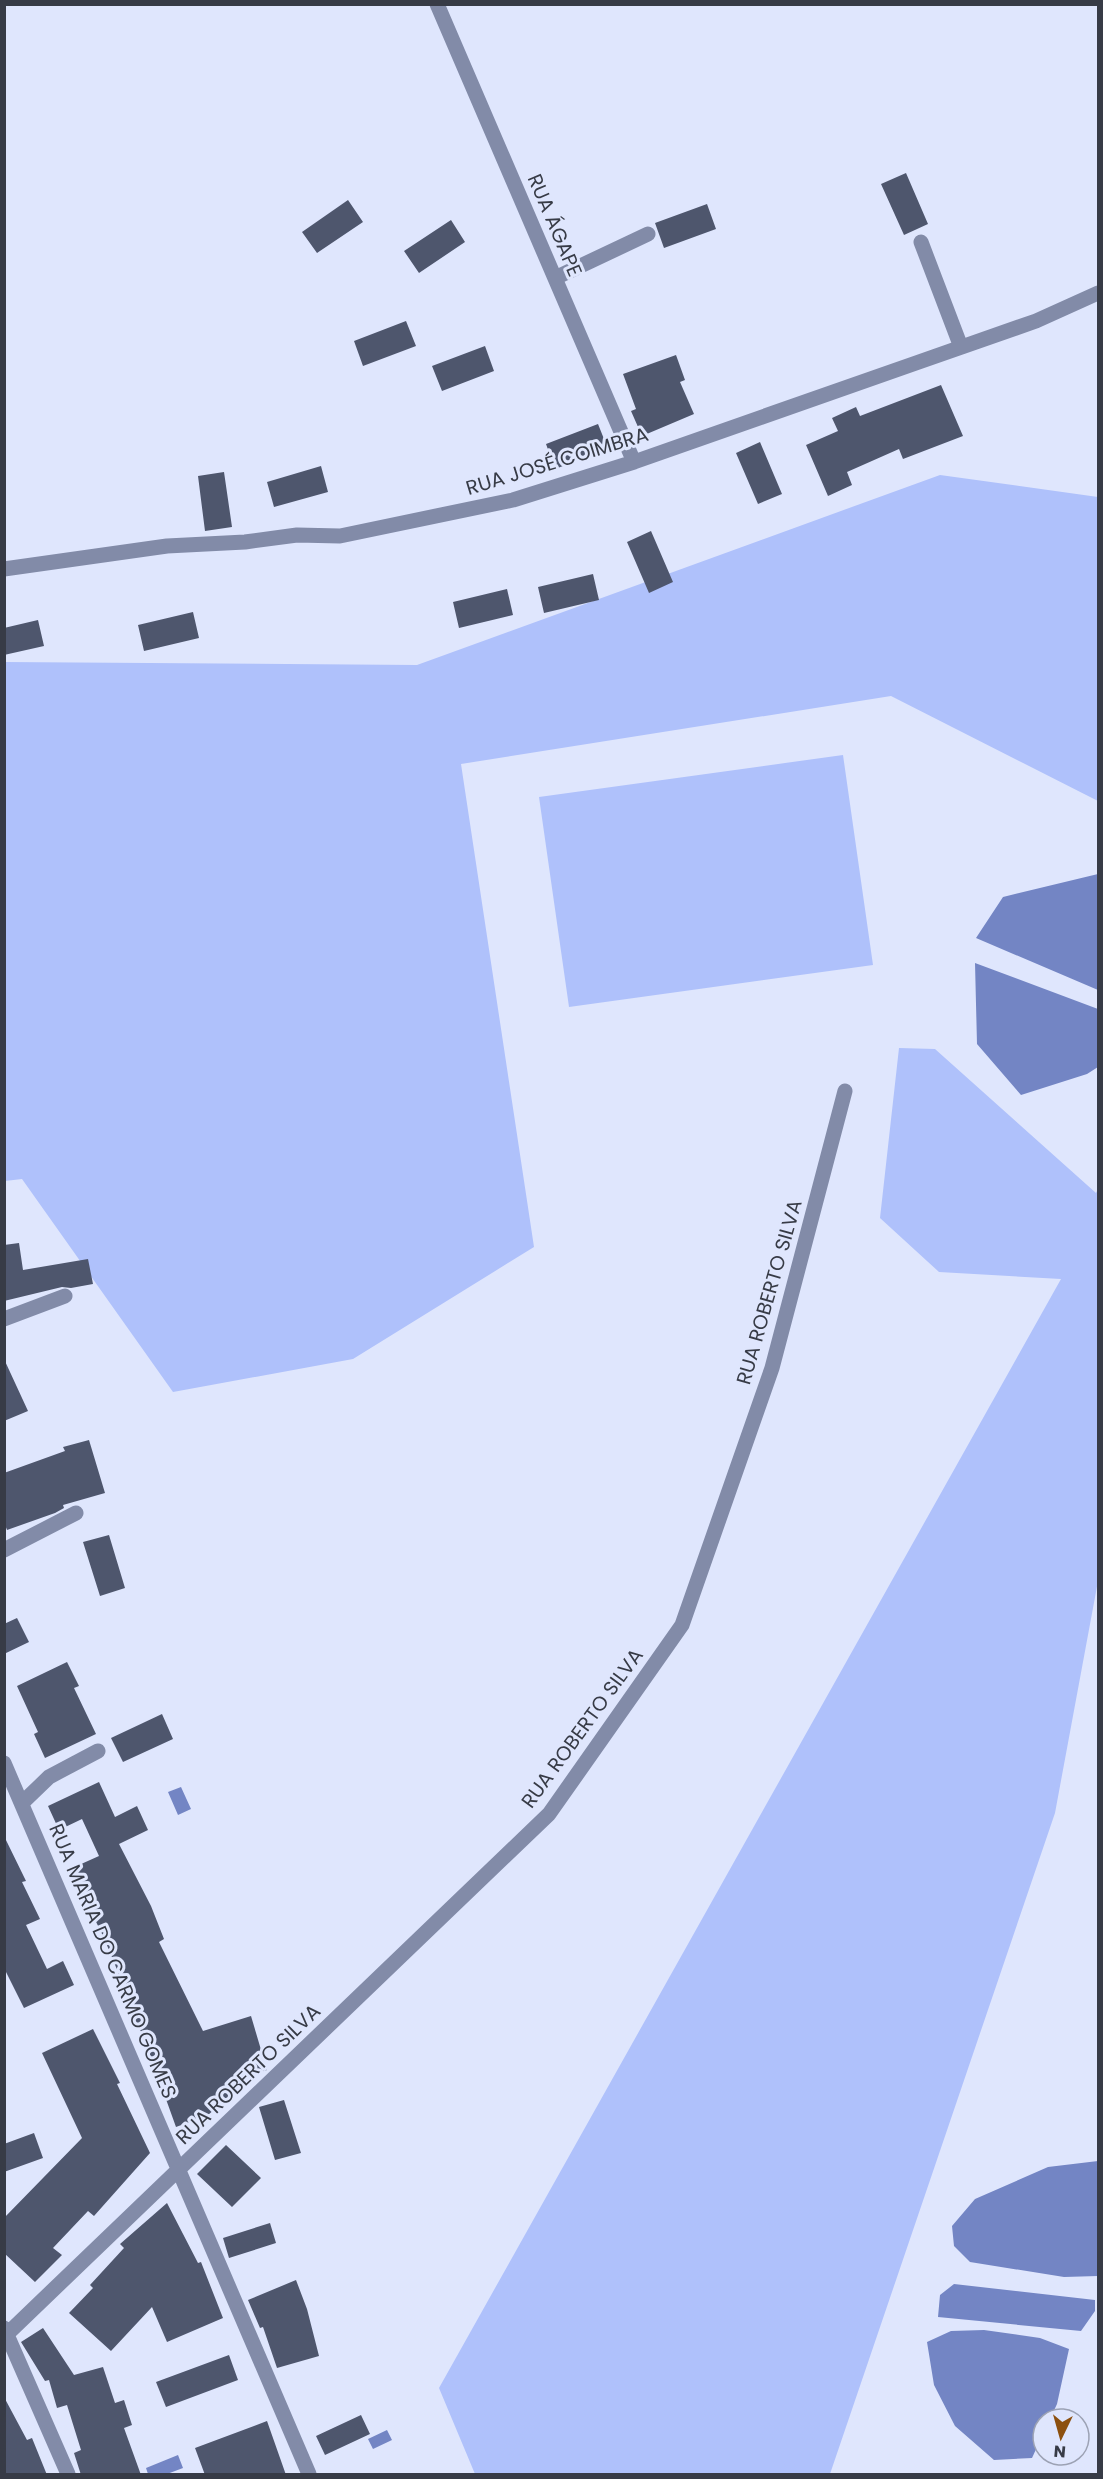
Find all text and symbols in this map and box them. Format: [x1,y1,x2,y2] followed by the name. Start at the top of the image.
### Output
[521,169,589,281] street label: RUA ÁGAPE
[462,420,652,502] street label: RUA JOSÉ COIMBRA
[729,1196,809,1388] street label: RUA ROBERTO SILVA
[514,1642,650,1814] street label: RUA ROBERTO SILVA
[42,1819,184,2103] street label: RUA MARIA DO CARMO GOMES
[169,1998,327,2150] street label: RUA ROBERTO SILVA
[1031,2407,1091,2467] north arrow
[1053,2439,1067,2463] text: N

